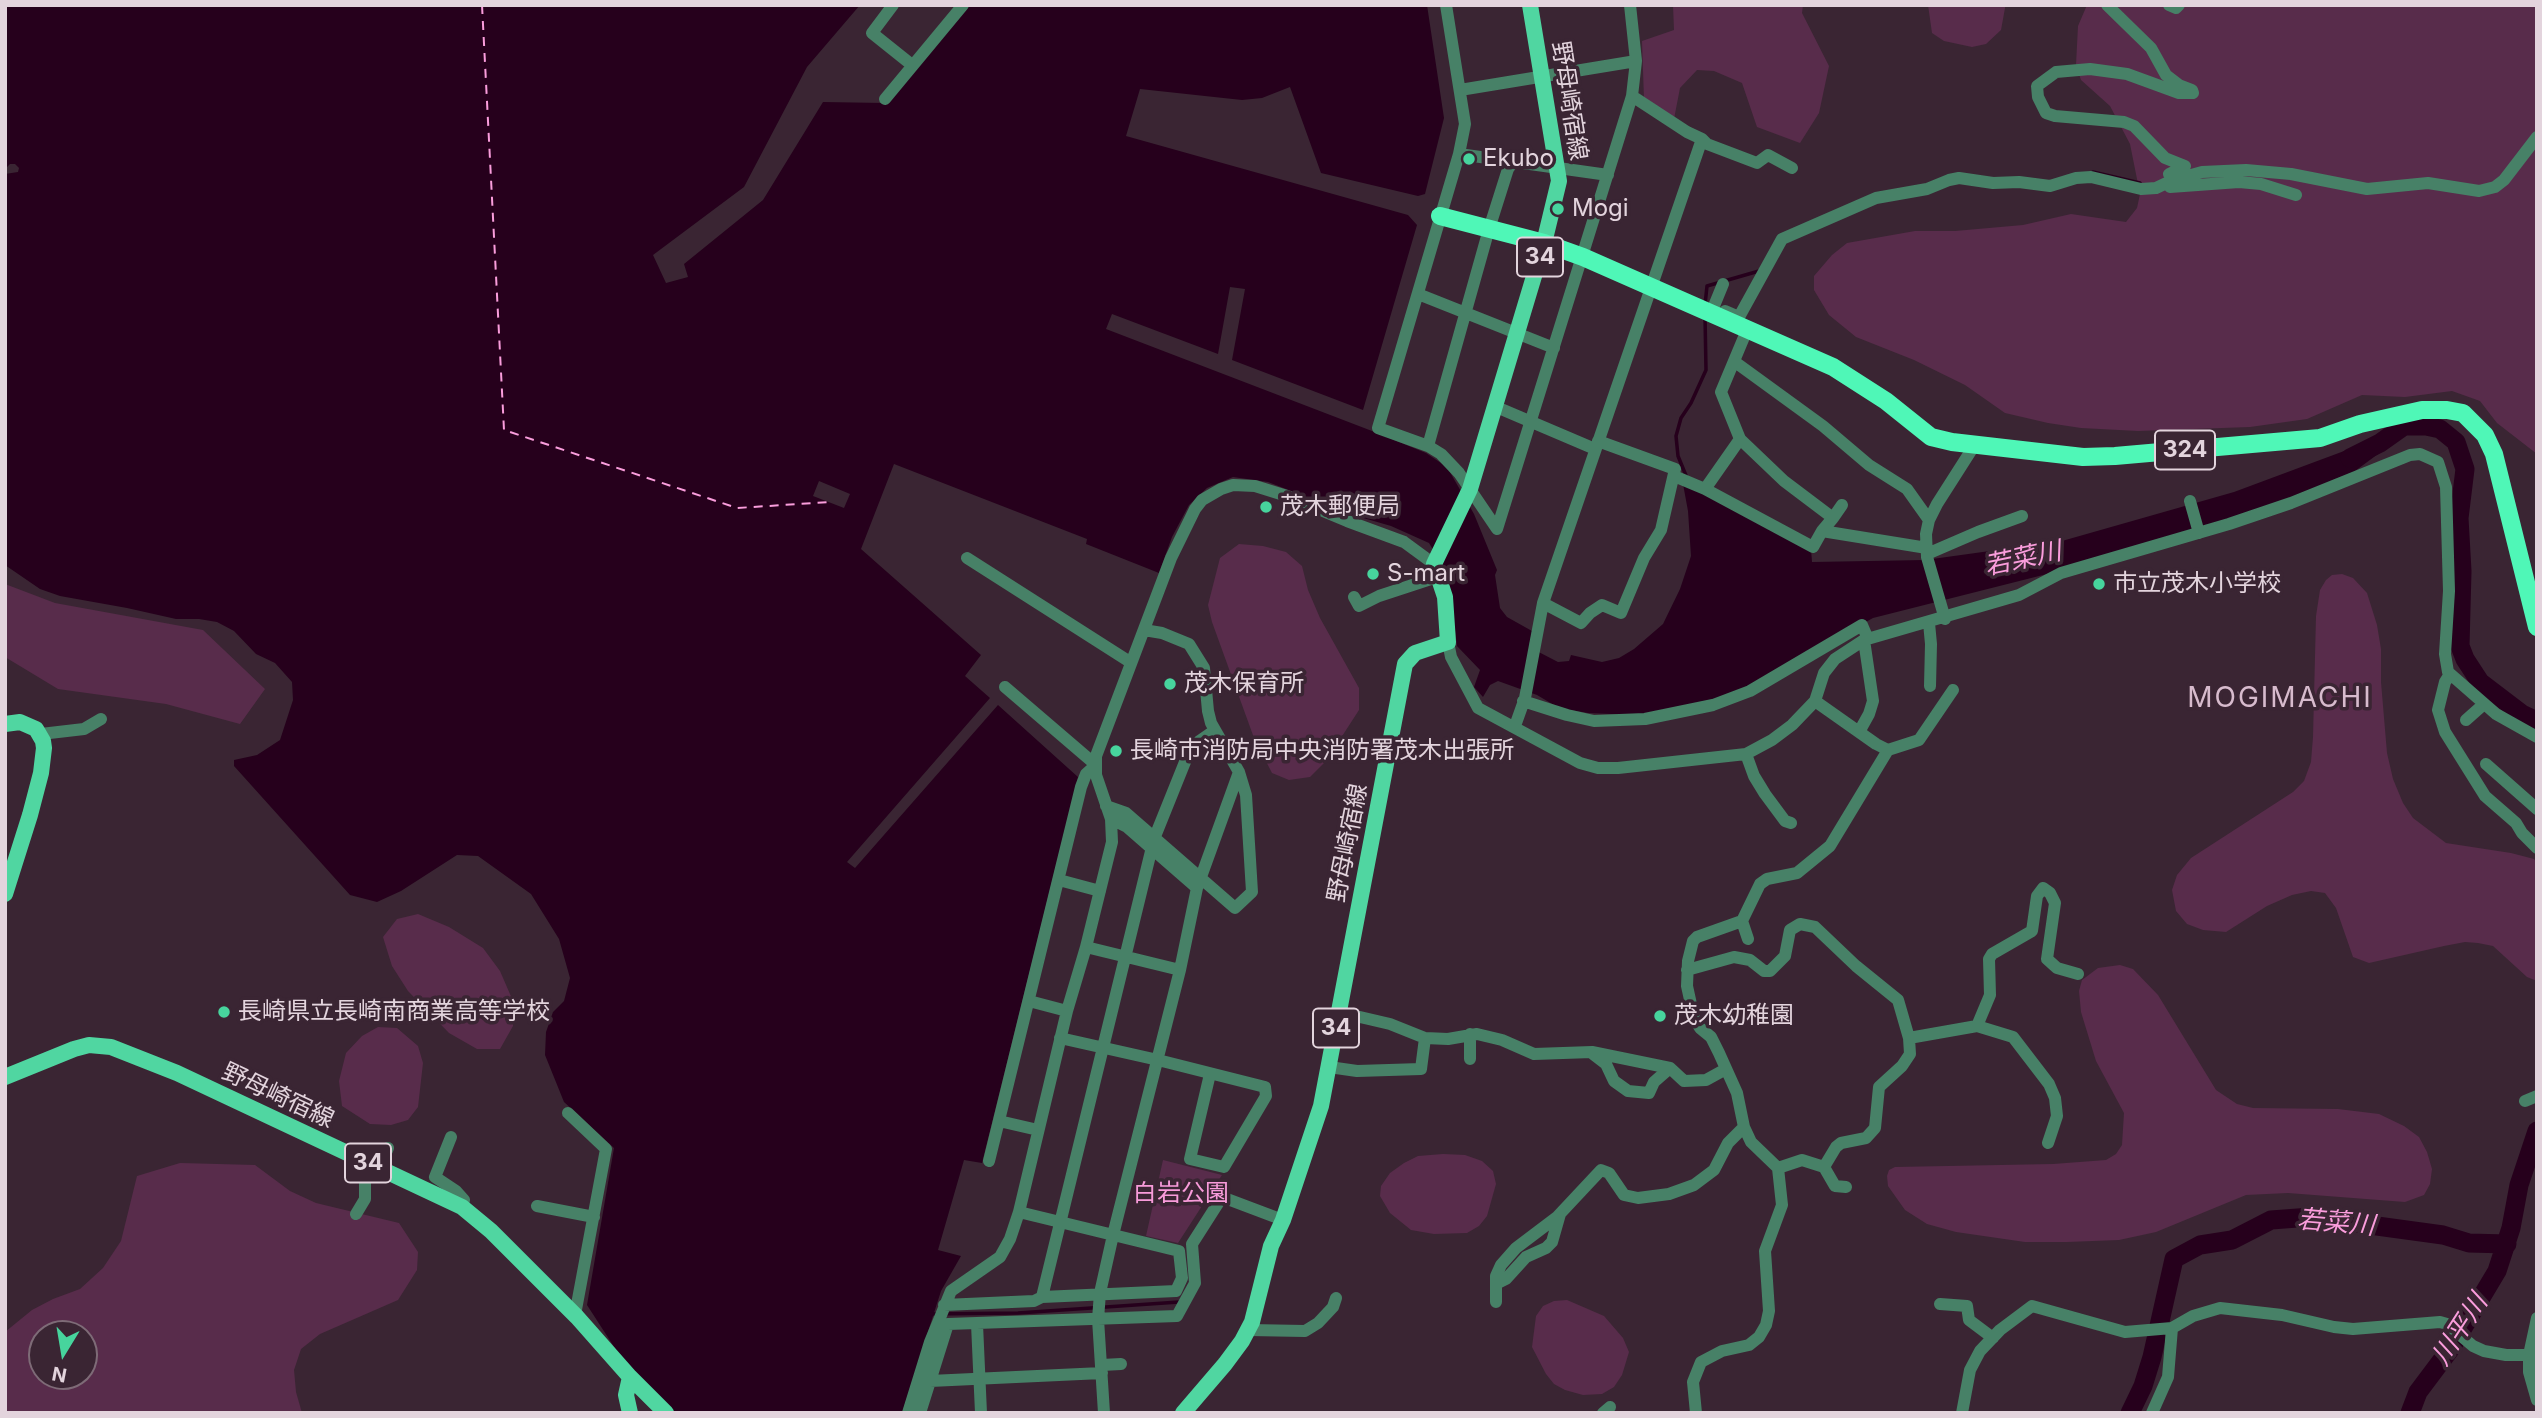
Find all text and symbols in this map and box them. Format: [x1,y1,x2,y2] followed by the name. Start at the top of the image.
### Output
[1545,39,1593,163] street label: 野母崎宿線
[1483,145,1554,173] place label: Ekubo
[1461,151,1477,167] marker: Ekubo
[1572,195,1629,223] place label: Mogi
[1550,201,1566,217] marker: Mogi
[1517,238,1563,276] road number: 34
[2155,431,2215,470] road number: 324
[1280,493,1400,521] place label: 茂木郵便局
[1258,499,1274,515] marker: 茂木郵便局
[1982,536,2064,582] water label: 若菜川
[1387,560,1465,588] place label: S-mart
[1365,566,1381,582] marker: S-mart
[2113,570,2281,598] place label: 市立茂木小学校
[2091,576,2107,592] marker: 市立茂木小学校
[1184,670,1304,698] place label: 茂木保育所
[1162,676,1178,692] marker: 茂木保育所
[2188,682,2372,716] district label: MOGIMACHI
[1130,737,1514,765] place label: 長崎市消防局中央消防署茂木出張所
[1108,743,1124,759] marker: 長崎市消防局中央消防署茂木出張所
[1322,781,1374,905] street label: 野母崎宿線
[238,998,550,1026] place label: 長崎県立長崎南商業高等学校
[1674,1002,1794,1030] place label: 茂木幼稚園
[216,1004,232,1020] marker: 長崎県立長崎南商業高等学校
[1652,1008,1668,1024] marker: 茂木幼稚園
[1313,1009,1359,1048] road number: 34
[218,1058,338,1134] street label: 野母崎宿線
[345,1144,391,1182] road number: 34
[1133,1180,1229,1208] park label: 白岩公園
[2296,1204,2376,1242] water label: 若菜川
[2426,1289,2494,1371] water label: 川平川
[28,1320,98,1390] north arrow
[50,1361,69,1387] text: N

